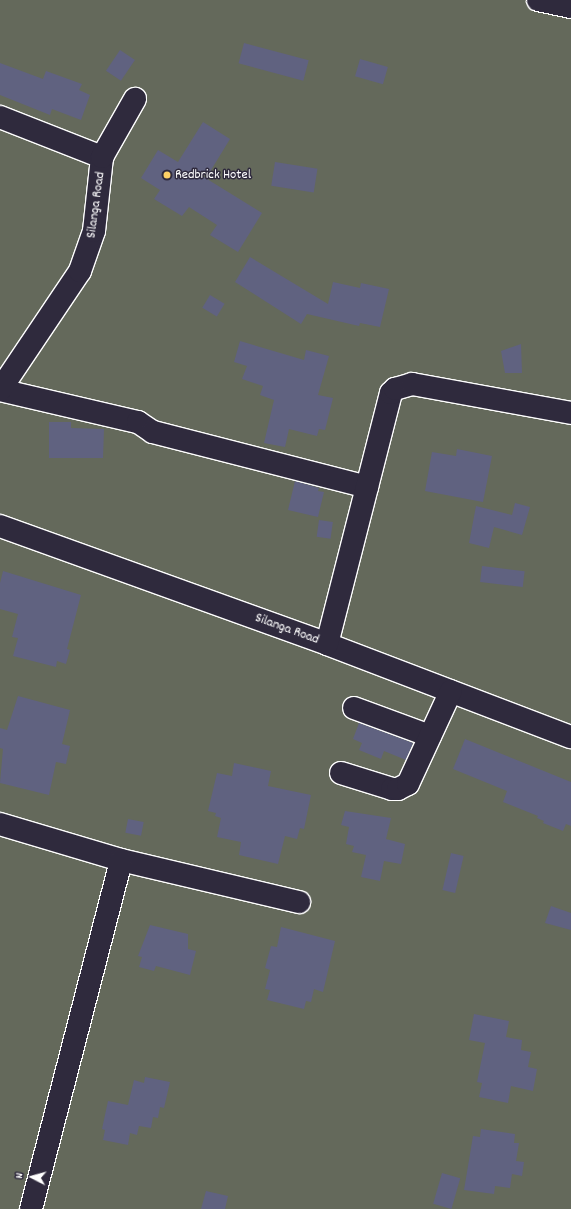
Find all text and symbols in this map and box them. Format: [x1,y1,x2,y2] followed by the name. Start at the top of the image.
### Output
[175,167,251,183] place label: Redbrick Hotel
[162,170,172,180] marker: Redbrick Hotel
[83,171,109,239] street label: Silanga Road
[253,610,321,648] street label: Silanga Road
[12,1157,52,1197] north arrow
[12,1172,28,1179] text: N

